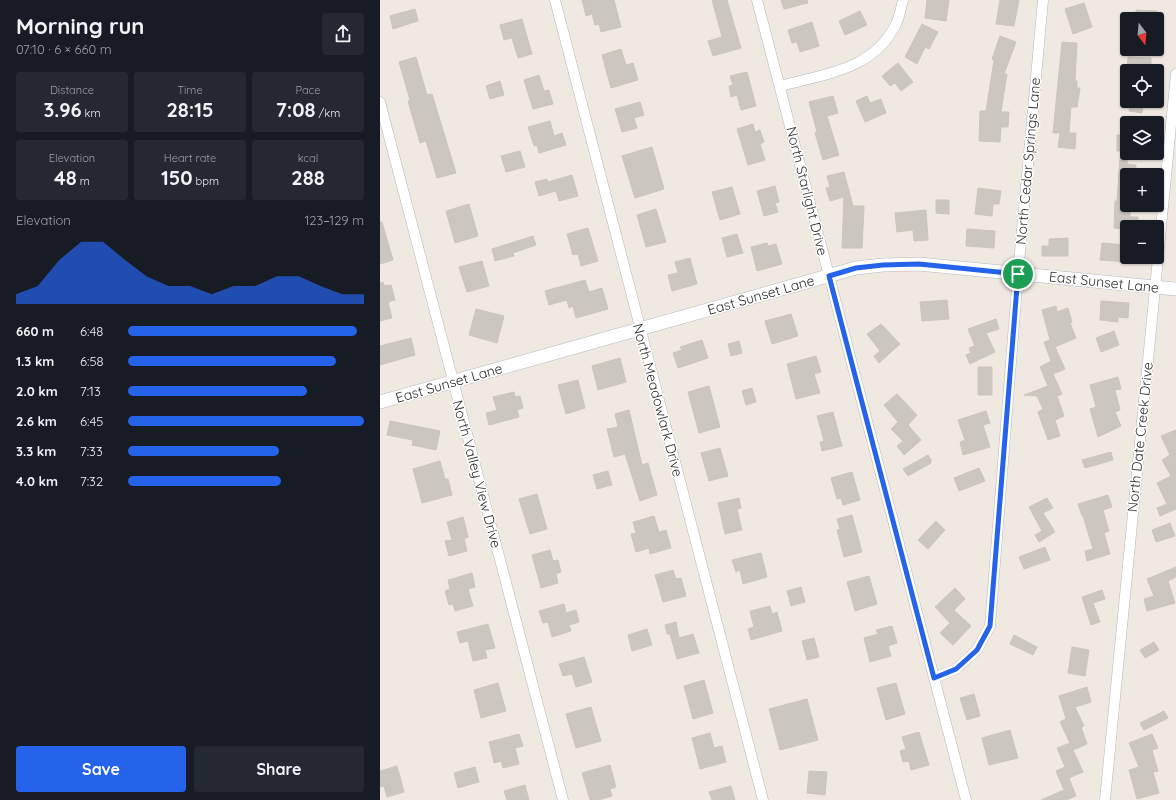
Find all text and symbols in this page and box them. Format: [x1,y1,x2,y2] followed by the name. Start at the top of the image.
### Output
[16,12,144,40] text: Morning run
[1120,12,1164,56] north arrow
[1120,12,1164,264] map controls
[322,13,364,55] button: share
[16,41,112,57] text: 07:10 · 6 × 660 m
[1120,64,1164,108] button: locate
[1012,77,1044,245] street label: North Cedar Springs Lane
[50,83,94,97] text: Distance
[177,83,203,97] text: Time
[295,83,321,97] text: Pace
[43,97,82,122] text: 3.96
[166,97,214,122] text: 28:15
[276,97,316,122] text: 7:08
[82,106,101,120] text: km
[316,106,340,120] text: /km
[1120,116,1164,160] button: layers
[782,125,832,257] street label: North Starlight Drive
[49,151,95,165] text: Elevation
[164,151,216,165] text: Heart rate
[298,151,318,165] text: kcal
[54,165,77,190] text: 48
[161,165,193,190] text: 150
[291,165,325,190] text: 288
[1120,168,1164,212] button: +
[77,174,90,188] text: m
[193,174,219,188] text: bpm
[16,212,71,228] text: Elevation
[304,212,364,228] text: 123–129 m
[1120,220,1164,264] button: −
[1001,257,1035,291] pin
[1007,263,1029,285] icon: arrive
[1048,267,1160,297] street label: East Sunset Lane
[705,271,817,319] street label: East Sunset Lane
[629,321,687,479] street label: North Meadowlark Drive
[16,323,54,339] text: 660 m
[80,323,103,339] text: 6:48
[16,353,54,369] text: 1.3 km
[80,353,104,369] text: 6:58
[393,359,505,407] street label: East Sunset Lane
[1123,361,1157,513] street label: North Date Creek Drive
[16,383,58,399] text: 2.0 km
[80,383,101,399] text: 7:13
[449,398,505,550] street label: North Valley View Drive
[16,413,57,429] text: 2.6 km
[80,413,103,429] text: 6:45
[16,443,56,459] text: 3.3 km
[80,443,103,459] text: 7:33
[16,473,58,489] text: 4.0 km
[80,473,103,489] text: 7:32
[16,746,186,792] button: Save
[194,746,364,792] button: Share

